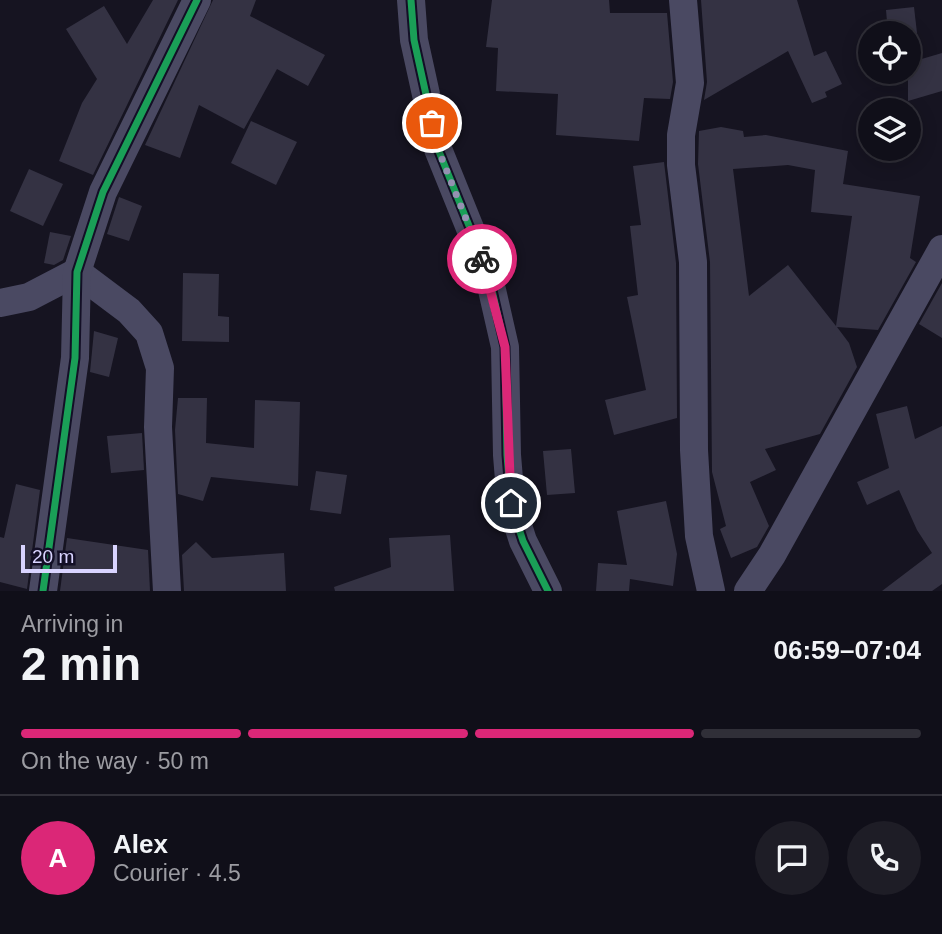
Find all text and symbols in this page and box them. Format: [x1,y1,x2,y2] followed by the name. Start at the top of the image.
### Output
[858,21,921,161] map controls
[858,21,921,84] button: locate
[402,93,462,153] pin
[858,98,921,161] button: layers
[413,104,451,142] icon: bag
[447,224,517,294] courier
[463,240,501,278] icon: bike
[481,473,541,533] pin
[492,484,530,522] icon: home
[21,542,117,574] scale bar
[32,546,74,567] text: 20 m
[21,611,123,637] text: Arriving in
[774,635,921,665] text: 06:59–07:04
[21,638,141,690] text: 2 min
[21,748,209,774] text: On the way · 50 m
[755,821,829,895] button: chat
[847,821,921,895] button: phone
[113,829,168,859] text: Alex
[49,843,67,873] text: A
[113,860,241,886] text: Courier · 4.5

